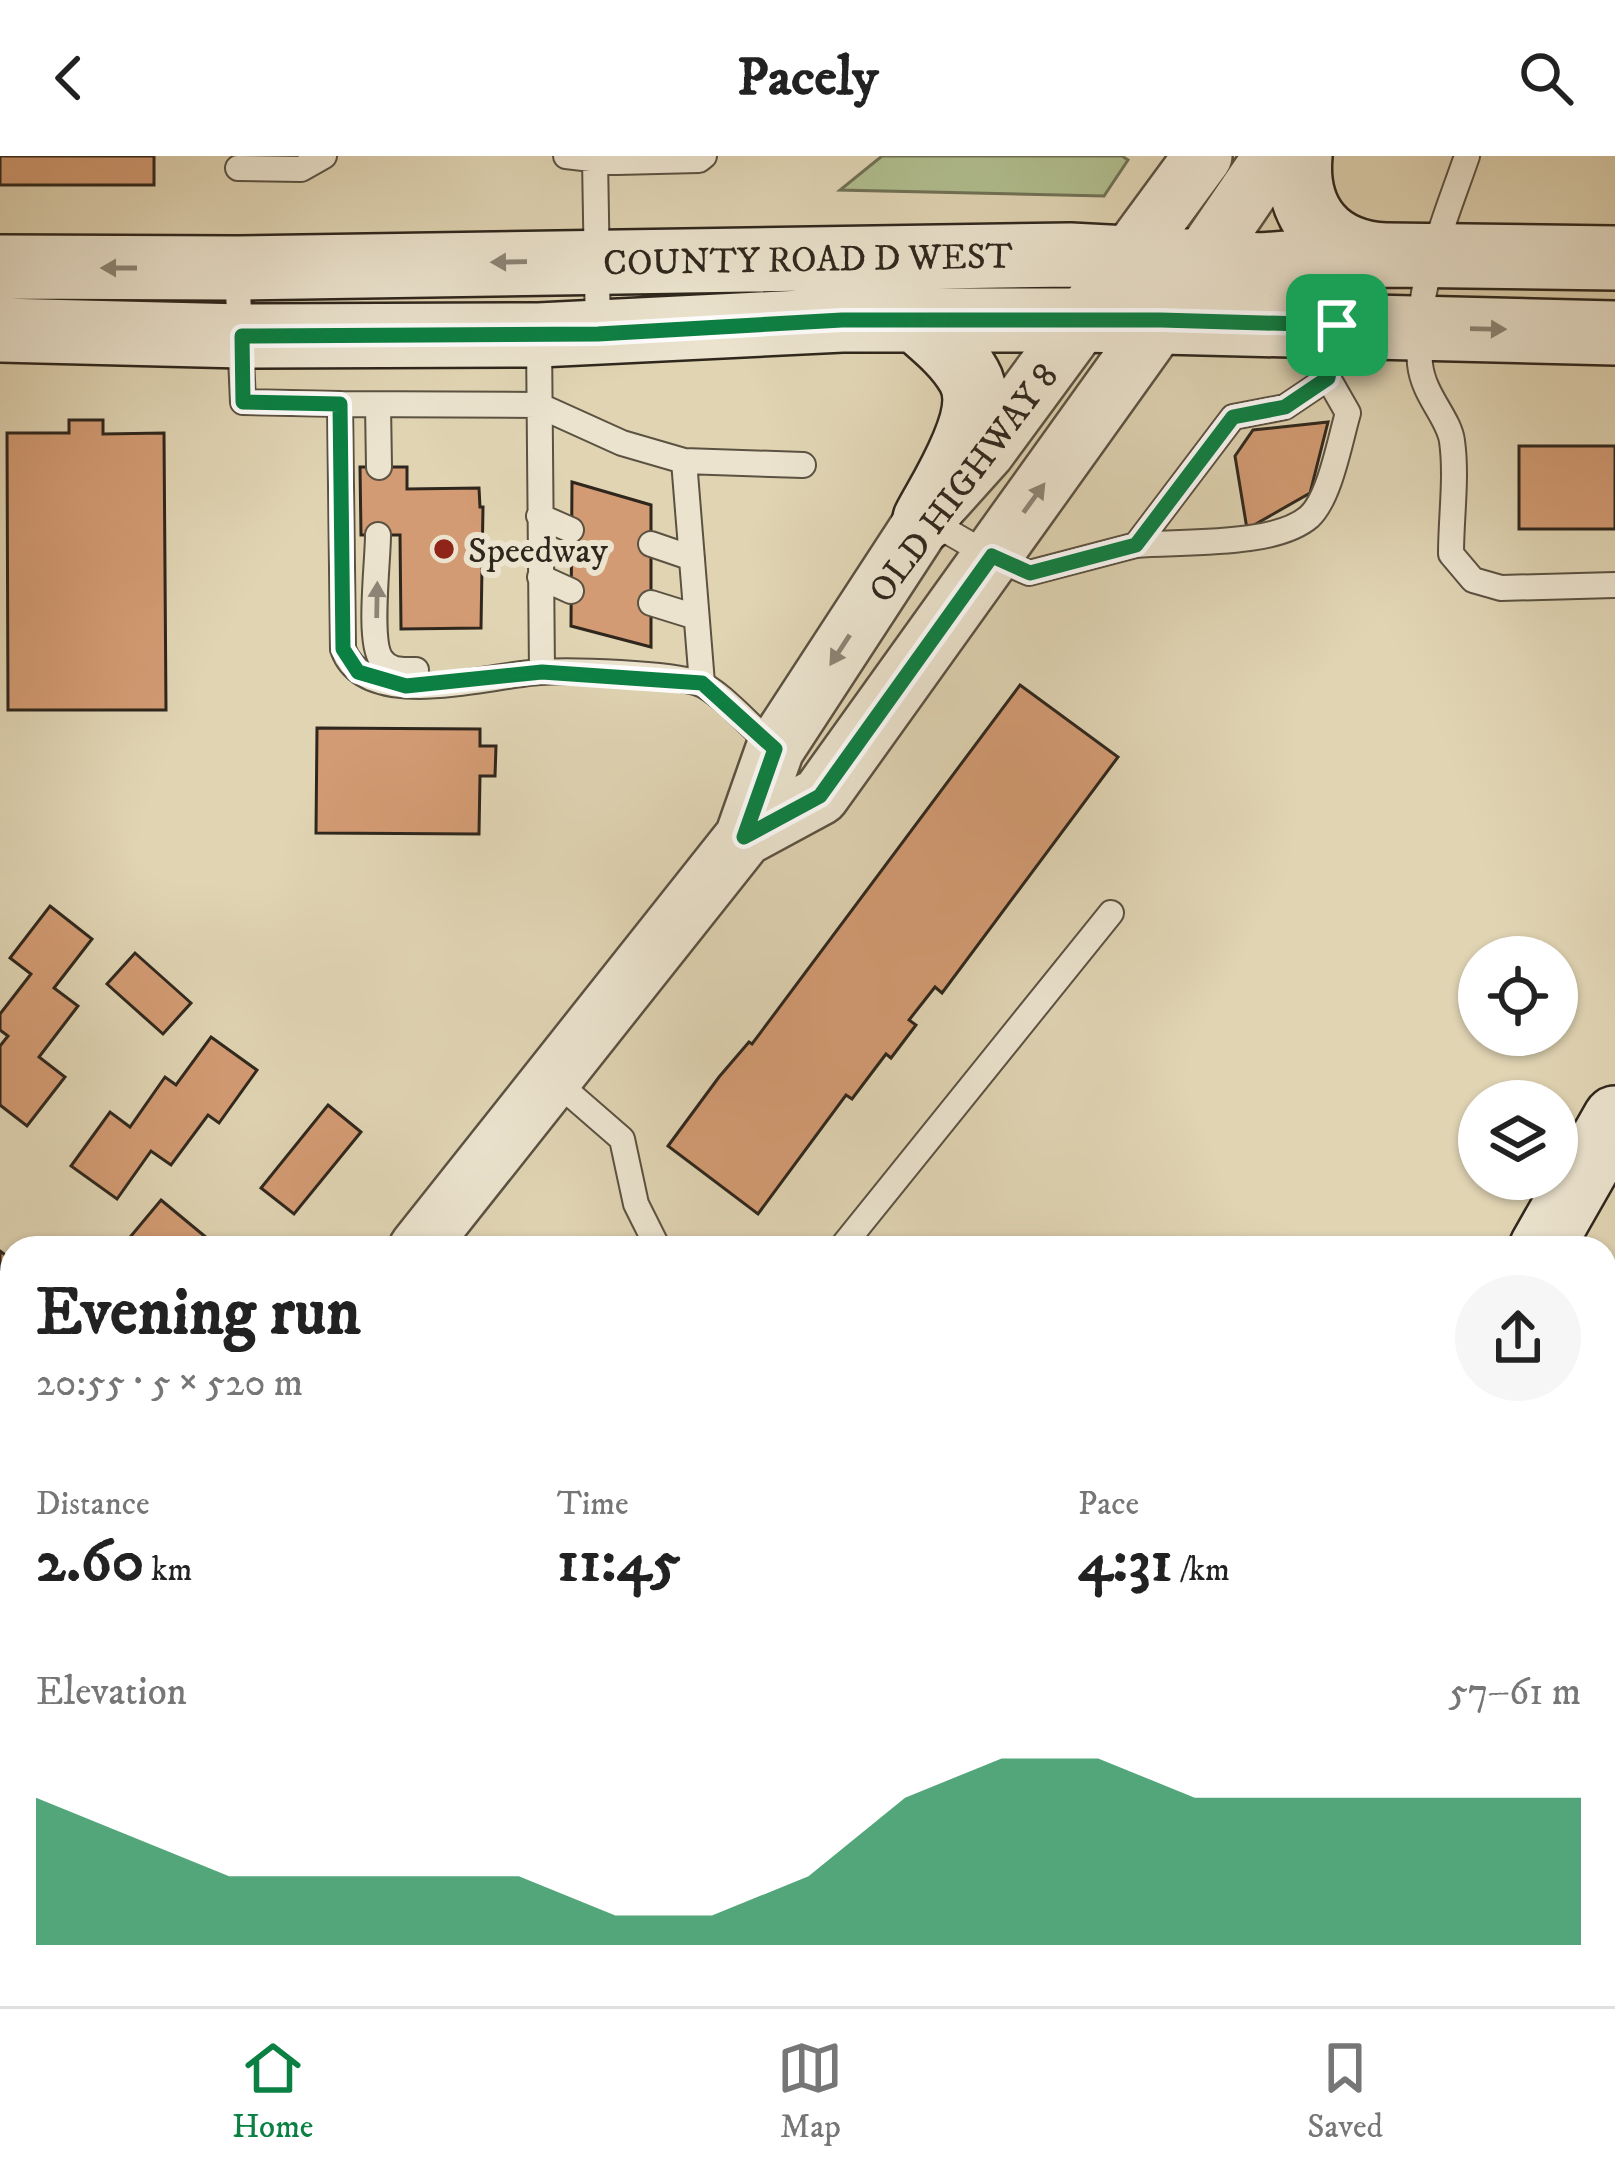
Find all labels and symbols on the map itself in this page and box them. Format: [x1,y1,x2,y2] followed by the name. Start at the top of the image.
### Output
[603,234,1013,287] street label: COUNTY ROAD D WEST
[489,252,527,271] one-way arrow
[99,258,137,278] one-way arrow
[1286,274,1388,376] pin
[1470,320,1508,339] one-way arrow
[859,355,1069,612] street label: OLD HIGHWAY 8
[1021,482,1045,514] one-way arrow
[468,529,609,574] place label: Speedway
[431,536,457,562] marker: Speedway
[367,580,386,618] one-way arrow
[829,633,851,666] one-way arrow

